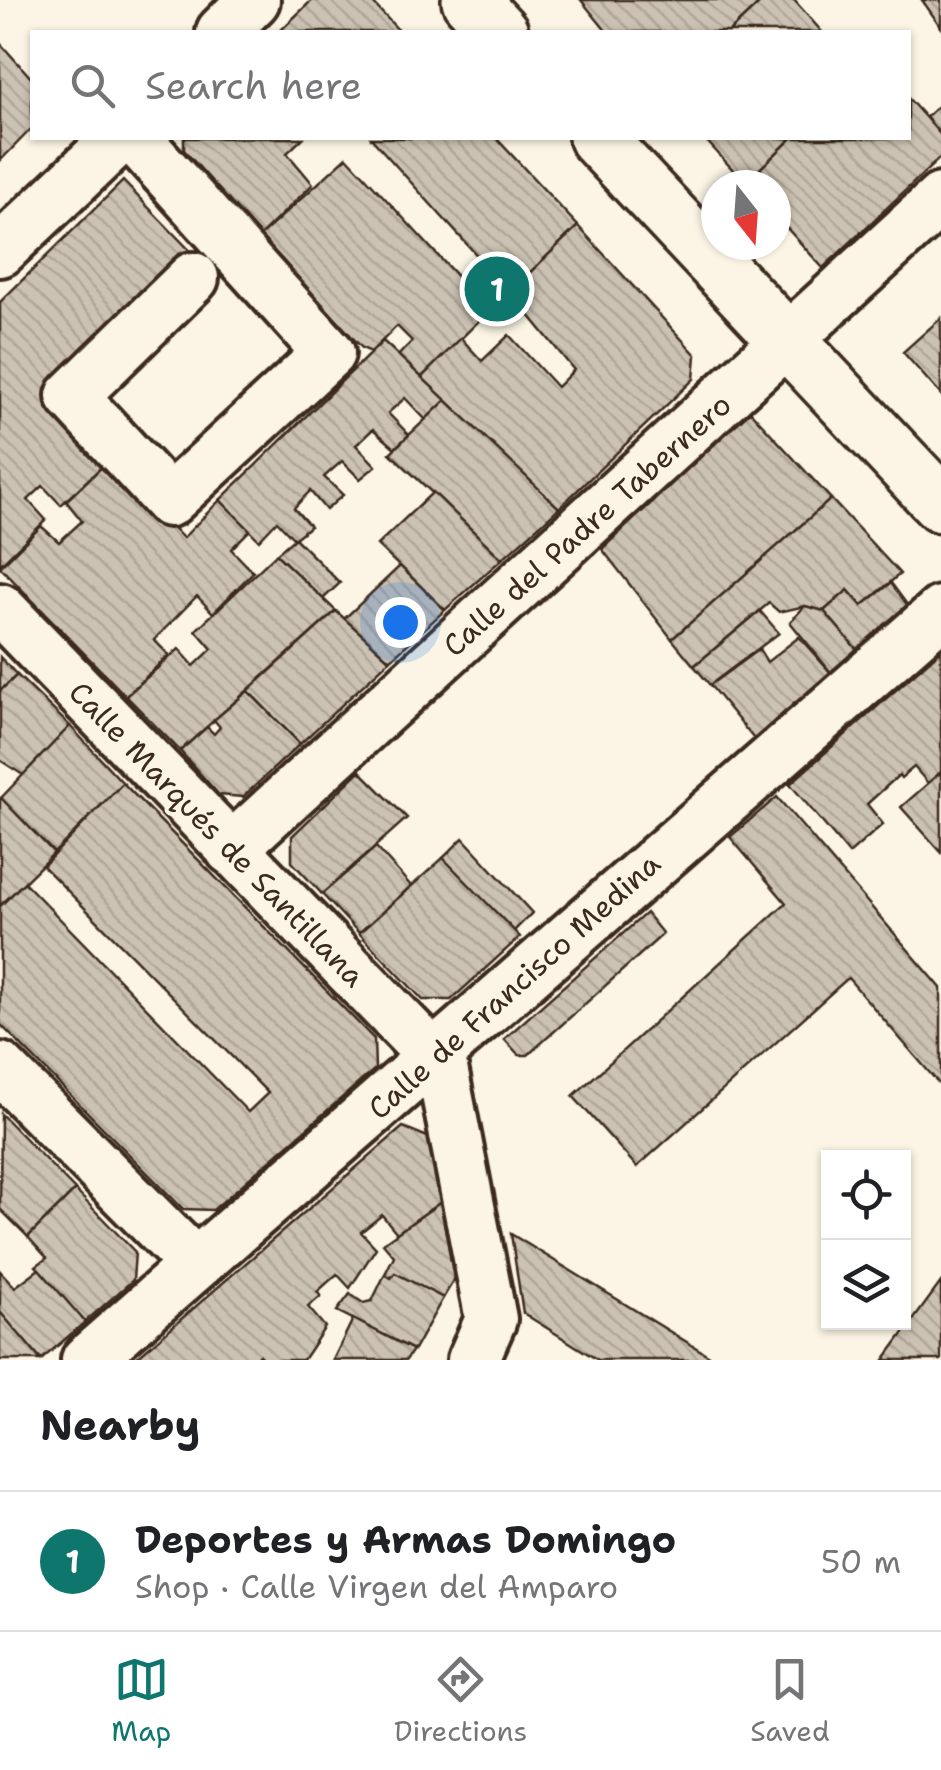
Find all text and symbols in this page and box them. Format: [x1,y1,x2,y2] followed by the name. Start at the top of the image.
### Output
[30,30,911,140] search box
[65,58,120,113] icon: search
[145,60,362,111] text: Search here
[701,170,791,260] north arrow
[464,252,530,326] pin: 1
[434,384,740,666] street label: Calle del Padre Tabernero
[375,597,426,648] your location
[60,672,375,996] street label: Calle Marqués de Santillana
[359,843,669,1129] street label: Calle de Francisco Medina
[821,1150,911,1330] map controls
[821,1150,911,1240] button: locate
[821,1240,911,1330] button: layers
[40,1397,200,1453] text: Nearby
[135,1514,676,1565] text: Deportes y Armas Domingo
[65,1540,80,1583] text: 1
[821,1540,901,1583] text: 50 m
[135,1565,618,1608] text: Shop · Calle Virgen del Amparo
[111,1652,171,1750] tab: Map
[394,1652,527,1750] tab: Directions
[750,1652,830,1750] tab: Saved

